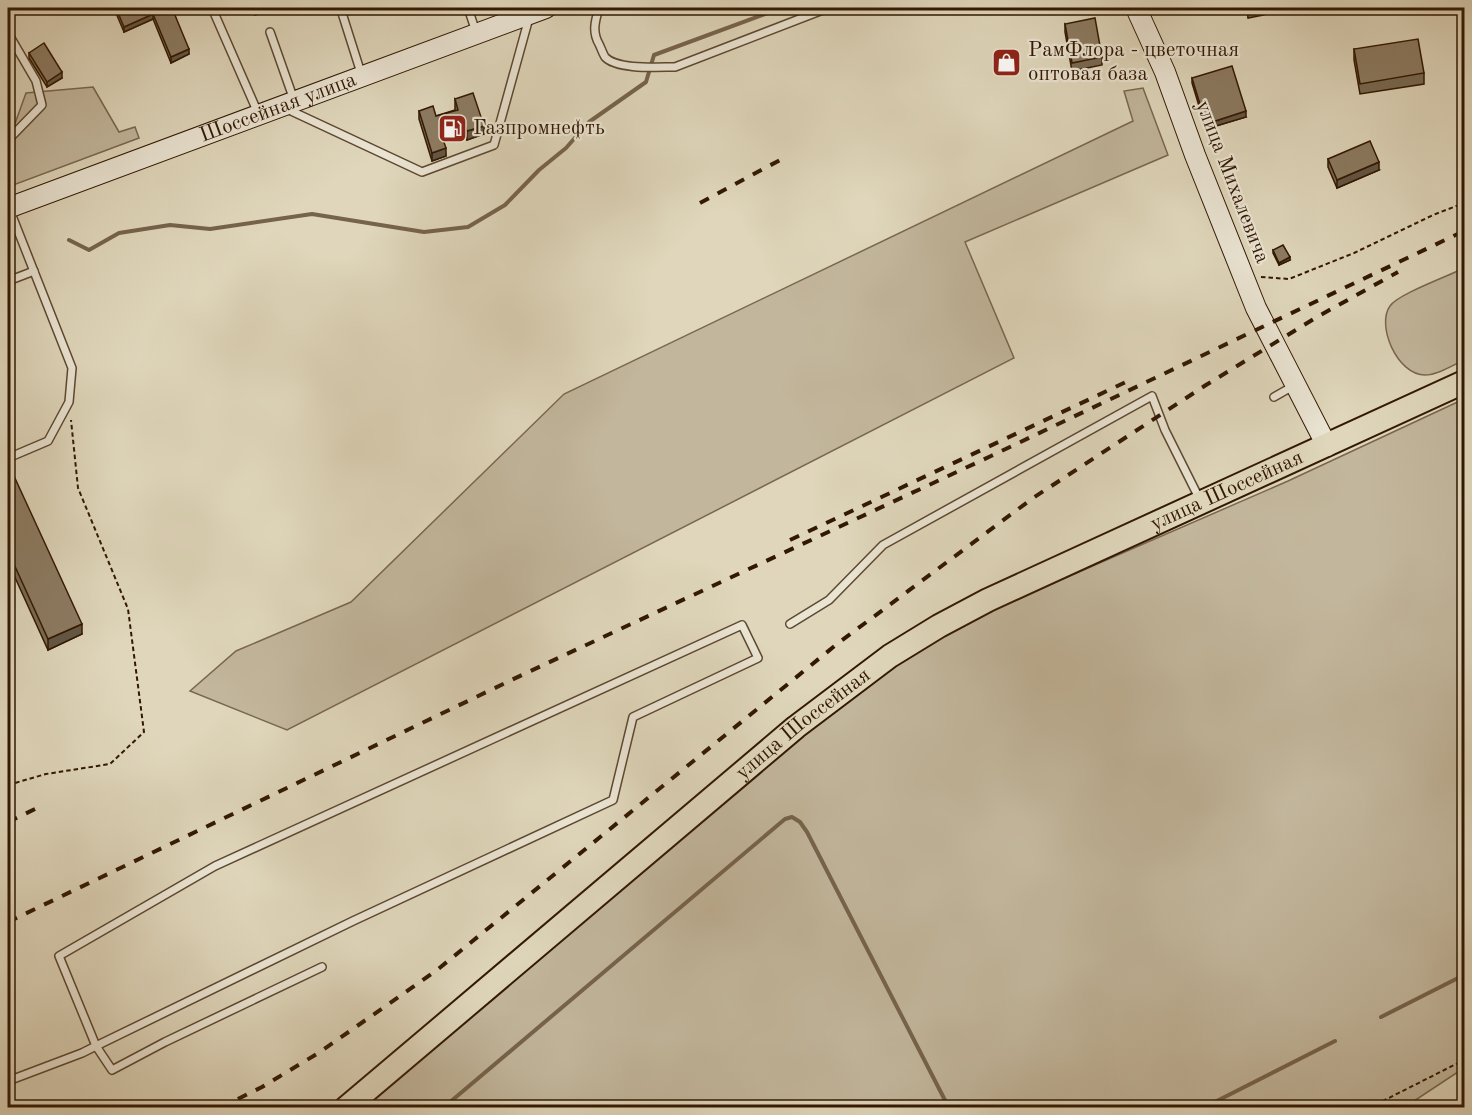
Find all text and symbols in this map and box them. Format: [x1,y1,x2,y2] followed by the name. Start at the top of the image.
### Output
[1028,40,1239,85] place label: РамФлора - цветочная оптовая база
[991,46,1023,78] shop icon: РамФлора - цветочная оптовая база
[197,69,359,146] street label: Шоссейная улица
[1191,98,1273,266] street label: улица Михалевича
[436,112,468,144] fuel station icon: Газпромнефть
[473,118,605,139] place label: Газпромнефть
[1147,447,1306,535] street label: улица Шоссейная
[732,664,874,784] street label: улица Шоссейная

